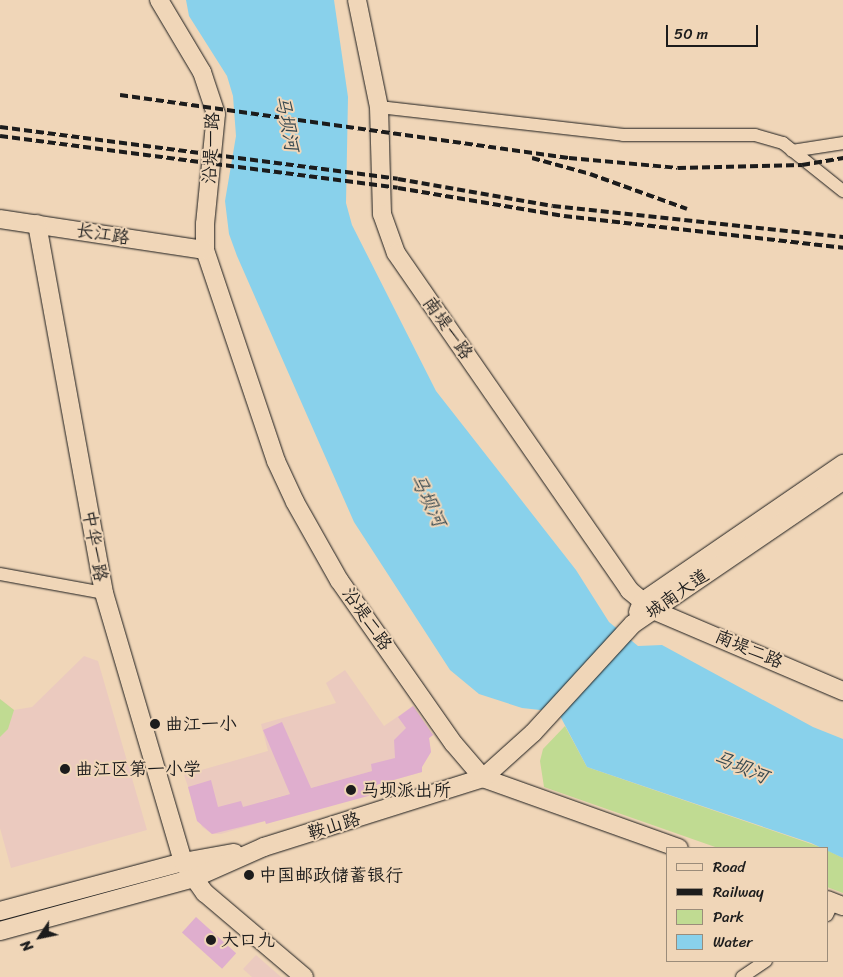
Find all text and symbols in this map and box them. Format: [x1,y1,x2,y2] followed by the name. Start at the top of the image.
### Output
[668,15,760,47] scale bar
[674,21,708,47] text: 50 m
[270,93,304,153] water label: 马坝河
[198,111,224,185] street label: 沿堤一路
[75,219,131,249] street label: 长江路
[419,292,477,364] street label: 南堤一路
[405,469,451,531] water label: 马坝河
[78,509,112,583] street label: 中华一路
[641,565,713,623] street label: 城南大道
[338,583,396,655] street label: 沿堤二路
[712,625,786,673] street label: 南堤二路
[165,713,237,735] place label: 曲江一小
[149,718,161,730] marker: 曲江一小
[710,746,772,788] water label: 马坝河
[75,758,201,780] place label: 曲江区第一小学
[59,763,71,775] marker: 曲江区第一小学
[361,779,451,801] place label: 马坝派出所
[345,784,357,796] marker: 马坝派出所
[305,808,363,844] street label: 鞍山路
[666,847,828,962] legend
[713,854,745,880] text: Road
[259,864,403,886] place label: 中国邮政储蓄银行
[243,869,255,881] marker: 中国邮政储蓄银行
[713,879,764,905] text: Railway
[713,904,744,930] text: Park
[15,912,65,962] north arrow
[221,929,275,951] place label: 大口九
[713,929,753,955] text: Water
[205,934,217,946] marker: 大口九
[14,935,40,957] text: N

